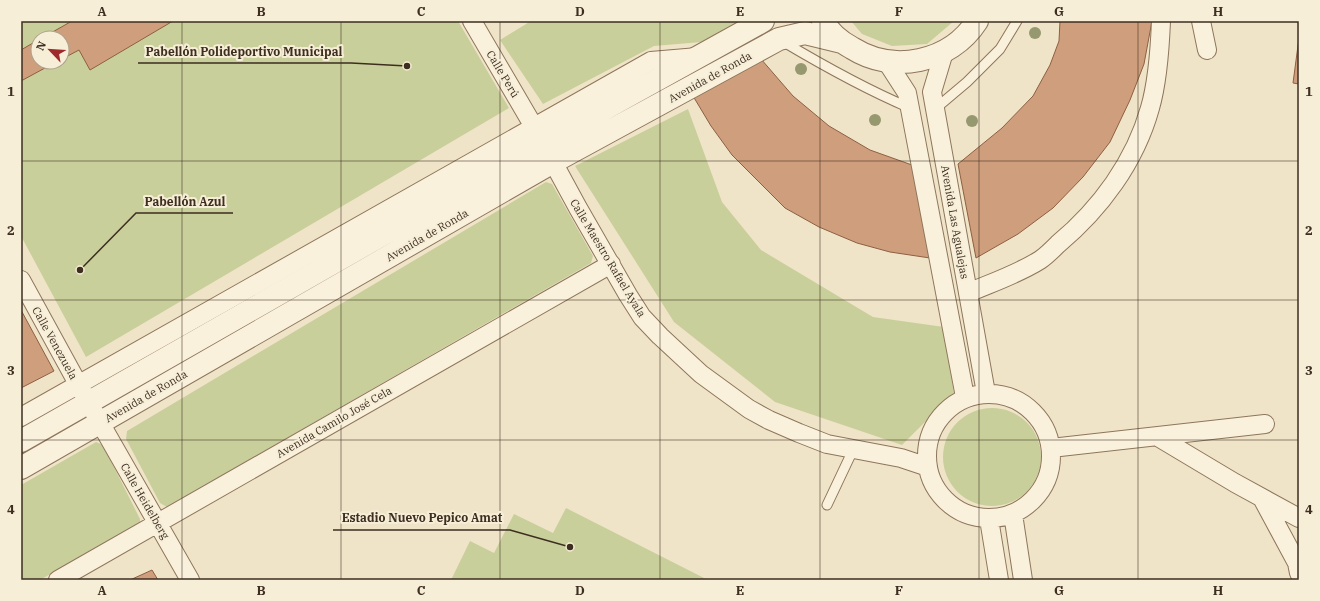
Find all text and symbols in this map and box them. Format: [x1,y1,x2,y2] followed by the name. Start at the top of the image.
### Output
[97,3,107,20] text: A
[256,3,266,20] text: B
[417,3,426,20] text: C
[575,3,585,20] text: D
[736,3,744,20] text: E
[895,3,903,20] text: F
[1054,3,1064,20] text: G
[1213,3,1224,20] text: H
[30,30,70,70] north arrow
[33,39,49,53] text: N
[138,39,351,63] callout: Pabellón Polideportivo Municipal
[145,44,343,59] text: Pabellón Polideportivo Municipal
[483,48,523,100] street label: Calle Perú
[666,48,754,106] street label: Avenida de Ronda
[7,83,15,100] text: 1
[1305,83,1313,100] text: 1
[938,164,972,280] street label: Avenida Las Agualejas
[136,189,233,213] callout: Pabellón Azul
[144,194,226,209] text: Pabellón Azul
[567,196,649,320] street label: Calle Maestro Rafael Ayala
[383,206,471,264] street label: Avenida de Ronda
[7,222,15,239] text: 2
[1305,222,1313,239] text: 2
[29,304,81,382] street label: Calle Venezuela
[7,362,15,379] text: 3
[1305,362,1313,379] text: 3
[102,367,190,425] street label: Avenida de Ronda
[274,383,394,461] street label: Avenida Camilo José Cela
[118,461,172,541] street label: Calle Heidelberg
[7,501,15,518] text: 4
[1305,501,1313,518] text: 4
[333,506,510,530] callout: Estadio Nuevo Pepico Amat
[342,510,503,525] text: Estadio Nuevo Pepico Amat
[97,582,107,599] text: A
[256,582,266,599] text: B
[417,582,426,599] text: C
[575,582,585,599] text: D
[736,582,744,599] text: E
[895,582,903,599] text: F
[1054,582,1064,599] text: G
[1213,582,1224,599] text: H

